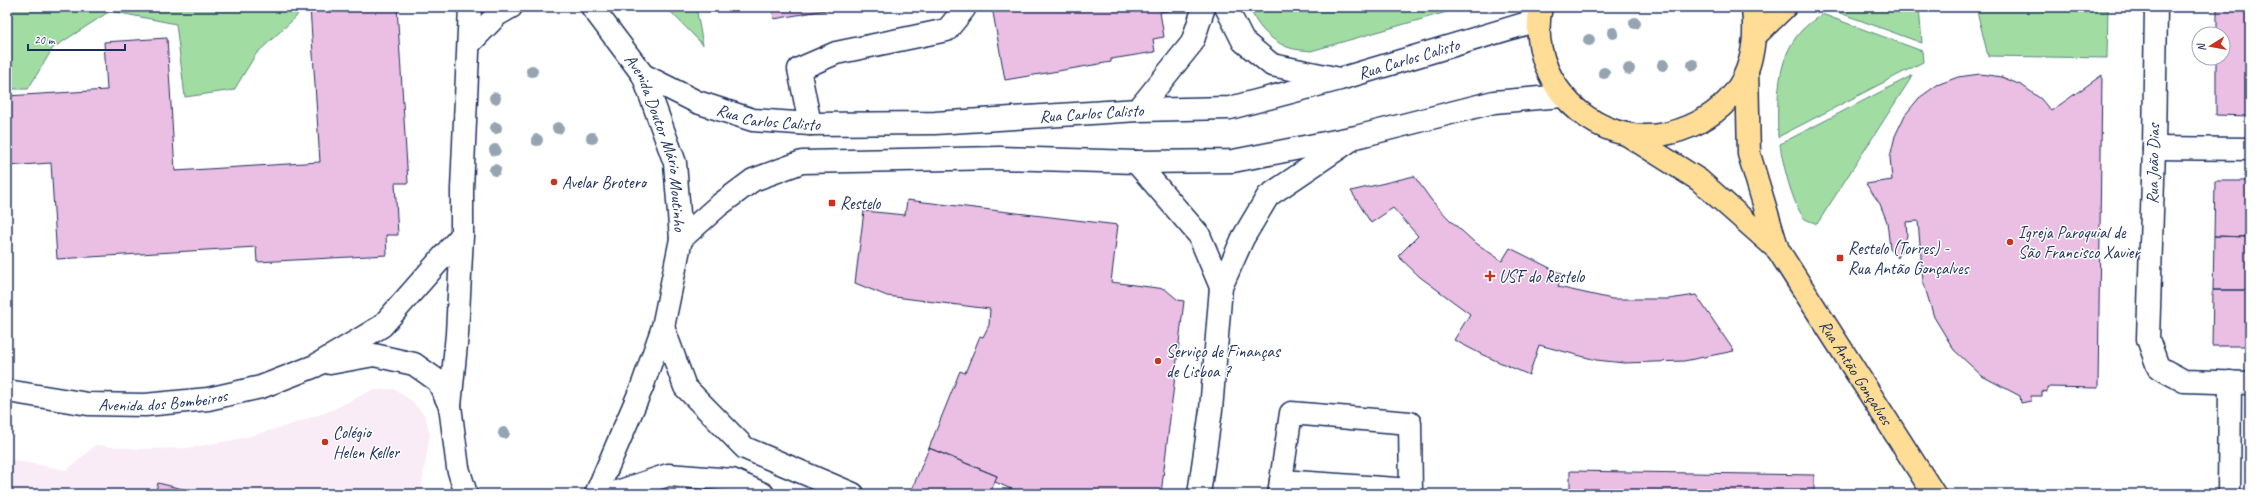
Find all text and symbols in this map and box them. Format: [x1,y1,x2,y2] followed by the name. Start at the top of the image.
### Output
[28,26,125,52] scale bar
[2191,26,2231,66] north arrow
[34,32,56,48] text: 20 m
[1355,33,1462,84] street label: Rua Carlos Calisto
[2193,41,2209,53] text: N
[620,49,691,233] street label: Avenida Doutor Mário Moutinho
[714,99,821,135] street label: Rua Carlos Calisto
[1039,99,1145,127] street label: Rua Carlos Calisto
[2142,121,2164,204] street label: Rua João Dias
[562,172,648,193] place label: Avelar Brotero
[549,177,559,187] marker: Avelar Brotero
[840,193,881,214] place label: Restelo
[827,198,837,208] marker: Restelo
[2018,222,2141,263] place label: Igreja Paroquial de São Francisco Xavier
[2005,237,2015,247] marker: Igreja Paroquial de São Francisco Xavier
[1848,238,1970,279] place label: Restelo (Torres) - Rua Antão Gonçalves
[1835,253,1845,263] marker: Restelo (Torres) - Rua Antão Gonçalves
[1499,266,1585,287] place label: USF do Restelo
[1484,270,1496,282] marker: USF do Restelo
[1815,316,1899,431] street label: Rua Antão Gonçalves
[1166,341,1282,382] place label: Serviço de Finanças de Lisboa 7
[1153,356,1163,366] marker: Serviço de Finanças de Lisboa 7
[98,384,231,416] street label: Avenida dos Bombeiros
[333,422,401,463] place label: Colégio Helen Keller
[320,437,330,447] marker: Colégio Helen Keller

